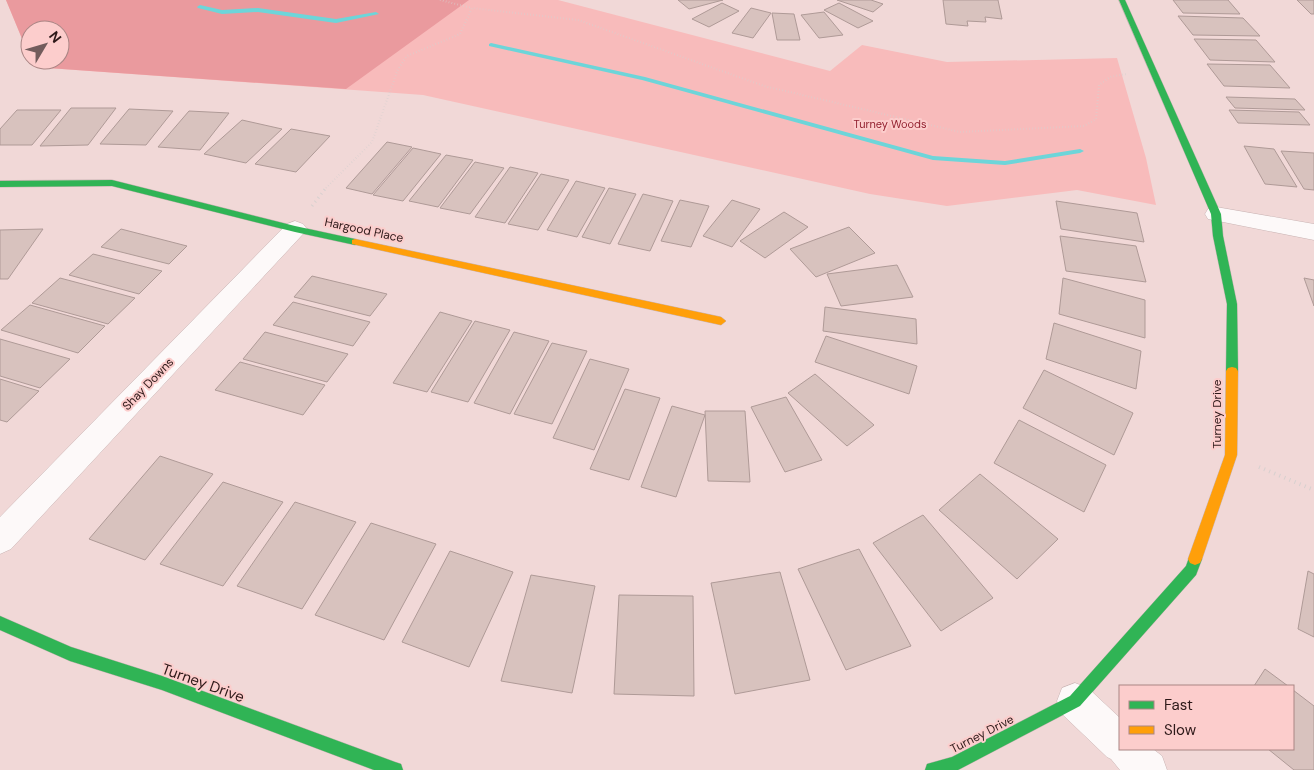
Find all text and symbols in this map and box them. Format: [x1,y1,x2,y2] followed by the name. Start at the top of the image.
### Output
[20,20,70,70] north arrow
[45,27,65,47] text: N
[854,117,926,131] park label: Turney Woods
[323,214,405,246] street label: Hargood Place
[119,354,177,414] street label: Shay Downs
[1209,379,1225,449] street label: Turney Drive
[159,659,247,707] street label: Turney Drive
[1119,685,1294,750] legend
[1164,695,1193,715] text: Fast
[948,711,1017,757] street label: Turney Drive
[1164,720,1197,740] text: Slow

